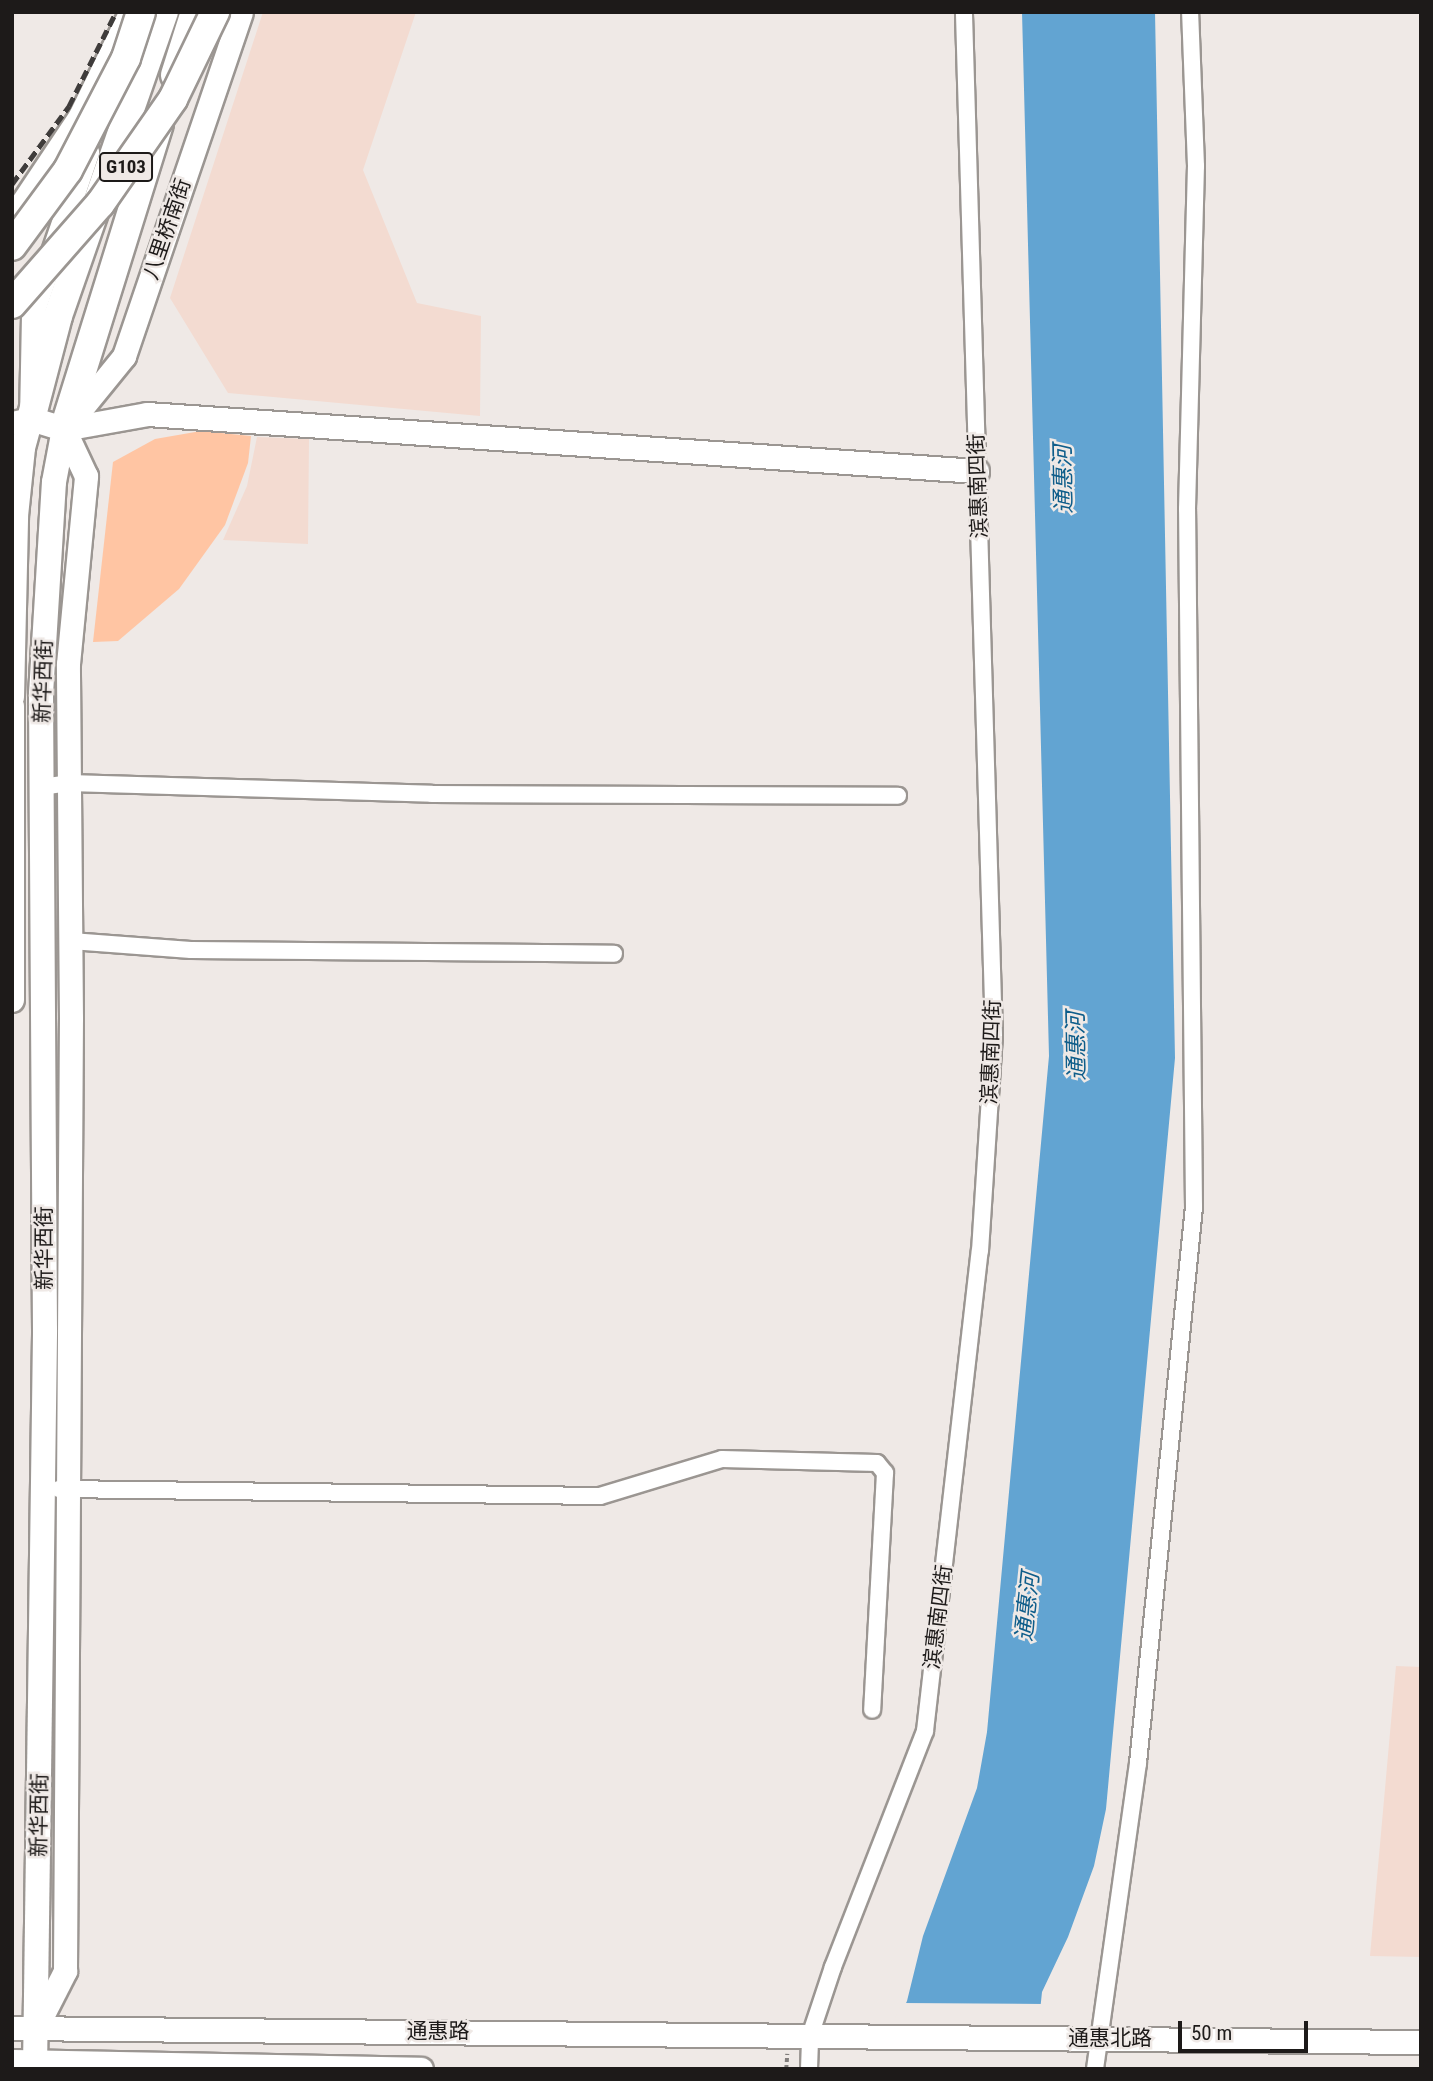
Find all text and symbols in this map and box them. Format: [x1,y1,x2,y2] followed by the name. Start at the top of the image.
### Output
[98,152,154,182] road number: G103
[138,175,196,283] street label: 八里桥南街
[964,433,992,539] street label: 滨惠南四街
[1050,444,1078,514] water label: 通惠河
[29,639,57,723] street label: 新华西街
[977,999,1005,1105] street label: 滨惠南四街
[1063,1011,1091,1081] water label: 通惠河
[31,1206,57,1290] street label: 新华西街
[919,1563,957,1671] street label: 滨惠南四街
[1011,1571,1045,1643] water label: 通惠河
[26,1773,52,1857] street label: 新华西街
[1181,2008,1310,2052] scale bar
[407,2018,469,2044] street label: 通惠路
[1191,2021,1232,2045] text: 50 m
[1068,2025,1152,2051] street label: 通惠北路

